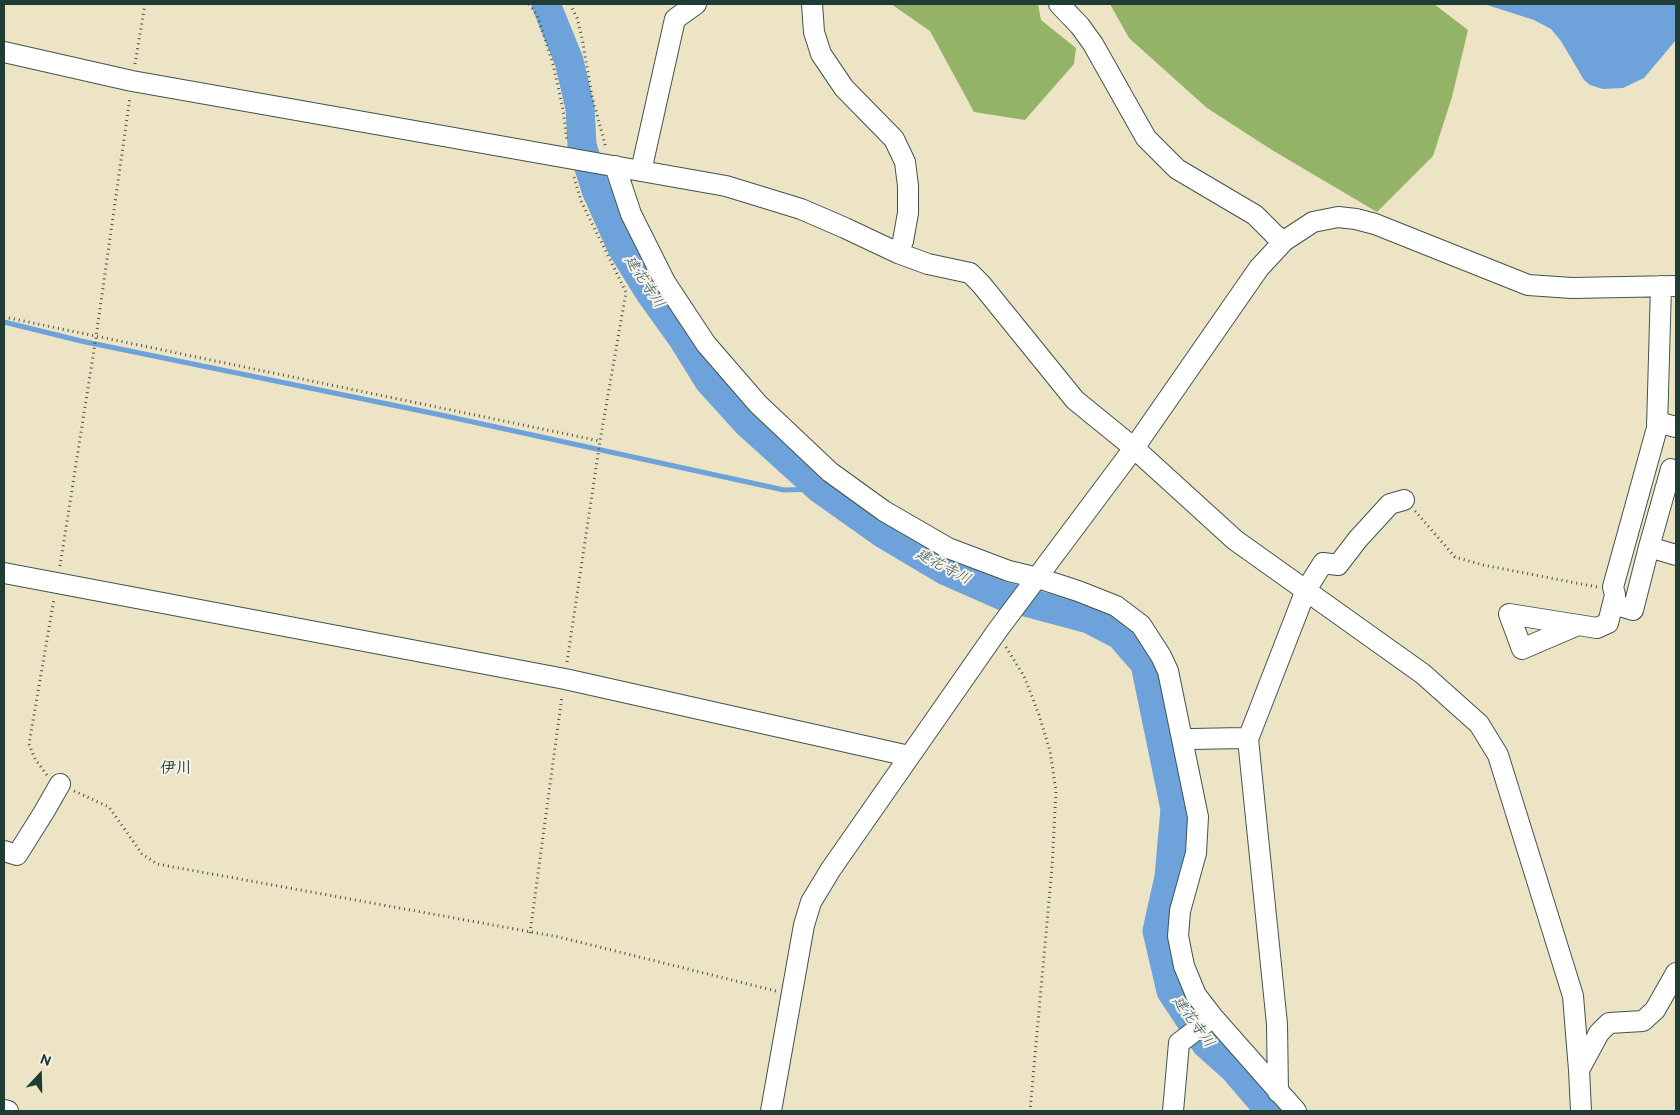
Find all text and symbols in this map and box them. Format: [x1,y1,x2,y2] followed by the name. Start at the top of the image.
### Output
[620,252,668,312] water label: 建花寺川
[912,545,974,589] water label: 建花寺川
[160,759,192,779] district label: 伊川
[1168,992,1218,1052] water label: 建花寺川
[15,1050,65,1100] north arrow
[38,1051,54,1070] text: N

